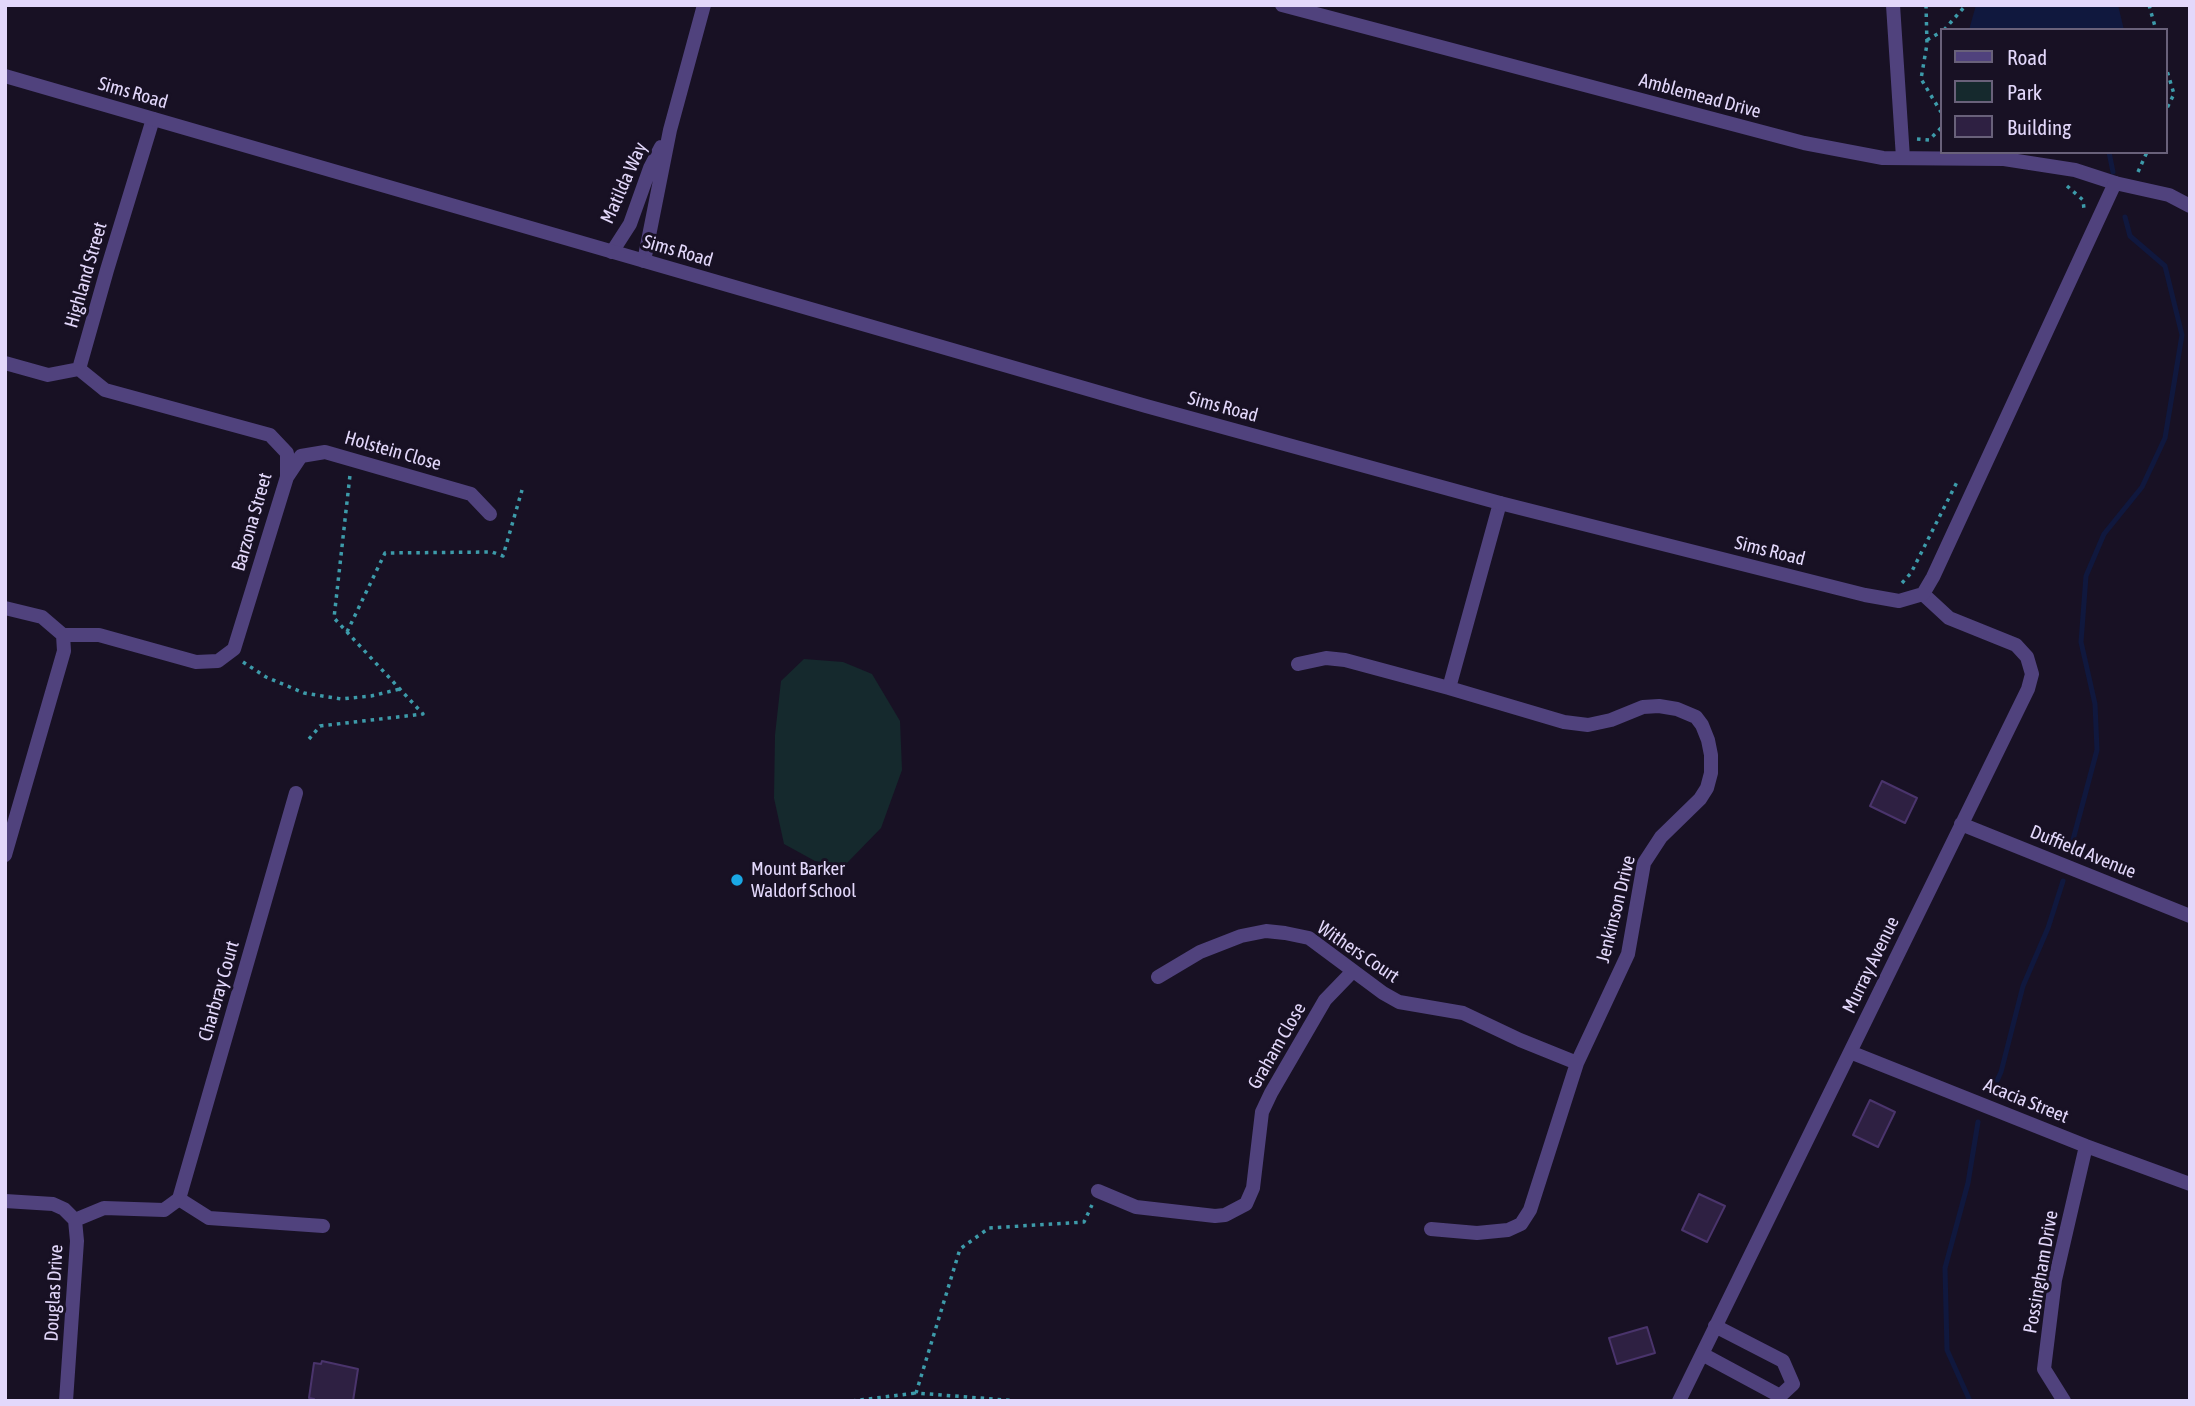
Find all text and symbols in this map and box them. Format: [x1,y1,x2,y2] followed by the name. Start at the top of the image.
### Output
[1940,28,2167,154] legend
[2007,45,2047,69] text: Road
[1637,69,1763,123] street label: Amblemead Drive
[95,72,171,114] street label: Sims Road
[2007,80,2042,104] text: Park
[2007,115,2071,139] text: Building
[596,139,652,227] street label: Matilda Way
[60,219,112,331] street label: Highland Street
[640,230,716,272] street label: Sims Road
[1185,387,1261,427] street label: Sims Road
[342,426,444,476] street label: Holstein Close
[227,470,277,574] street label: Barzona Street
[1733,531,1807,571] street label: Sims Road
[2027,820,2139,884] street label: Duffield Avenue
[1592,853,1640,965] street label: Jenkinson Drive
[751,858,856,902] place label: Mount Barker Waldorf School
[729,872,745,888] marker: Mount Barker Waldorf School
[1838,913,1904,1017] street label: Murray Avenue
[1313,916,1403,988] street label: Withers Court
[194,938,244,1044] street label: Charbray Court
[1243,999,1311,1093] street label: Graham Close
[1980,1074,2072,1128] street label: Acacia Street
[2019,1209,2063,1335] street label: Possingham Drive
[40,1244,68,1342] street label: Douglas Drive

